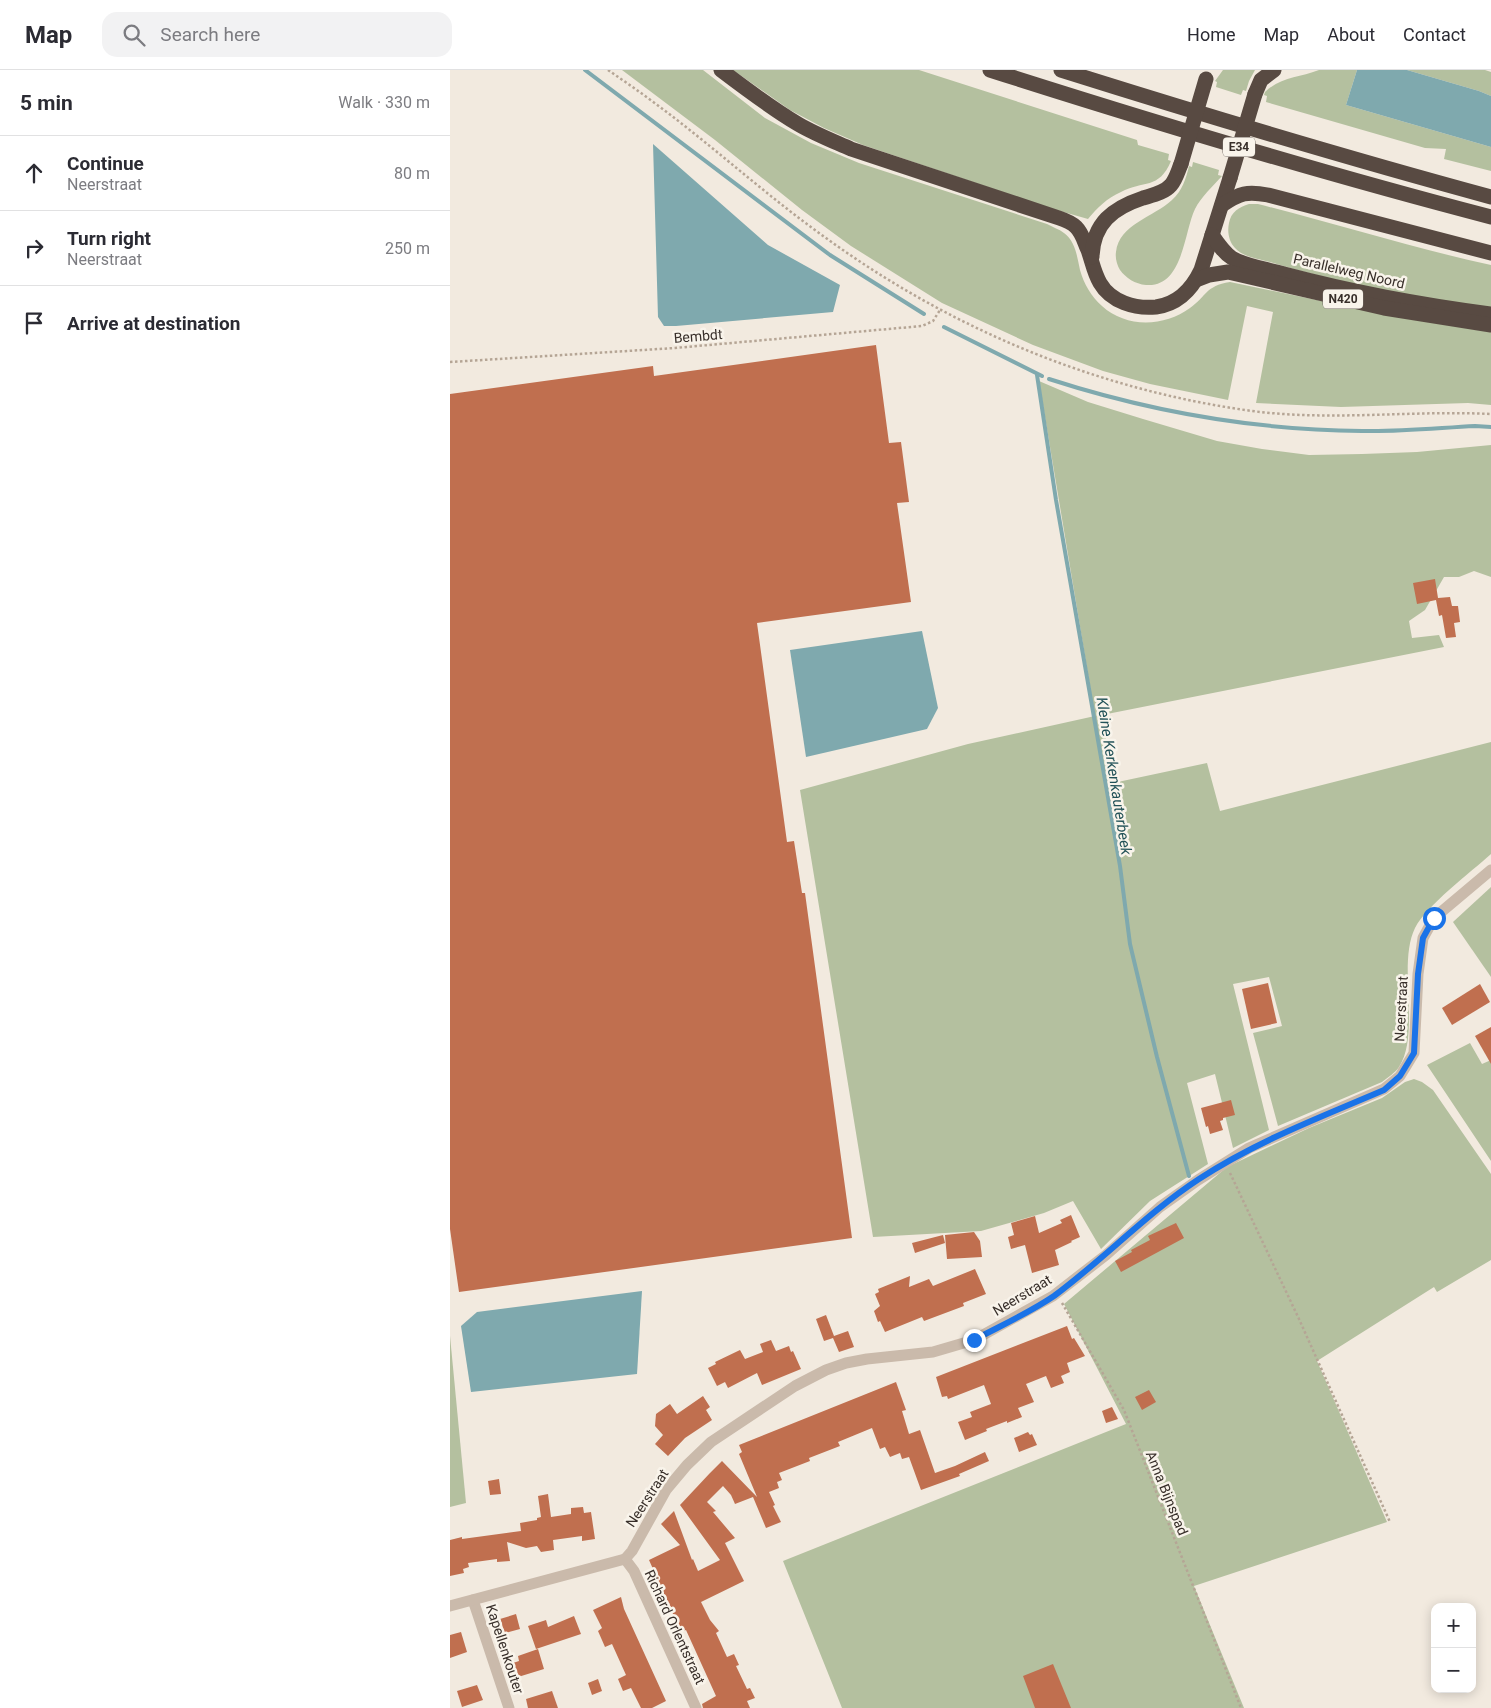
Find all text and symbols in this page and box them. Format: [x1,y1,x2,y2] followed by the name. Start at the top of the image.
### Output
[102,12,452,57] search box
[25,21,72,49] text: Map
[120,21,148,49] icon: search
[160,23,260,46] text: Search here
[1187,24,1236,45] text: Home
[1264,24,1299,45] text: Map
[1327,24,1375,45] text: About
[1403,24,1466,45] text: Contact
[20,91,73,115] text: 5 min
[338,93,430,112] text: Walk · 330 m
[1223,138,1255,156] road number: E34
[67,152,144,175] text: Continue
[20,159,48,187] icon: ahead
[394,164,430,183] text: 80 m
[67,175,142,194] text: Neerstraat
[67,227,151,250] text: Turn right
[20,234,48,262] icon: right
[385,239,430,258] text: 250 m
[67,250,142,269] text: Neerstraat
[1292,250,1406,292] street label: Parallelweg Noord
[1323,290,1363,308] road number: N420
[20,309,48,337] icon: arrive
[67,312,240,335] text: Arrive at destination
[673,326,723,346] street label: Bembdt
[1093,696,1135,857] water label: Kleine Kerkenkauterbeek
[1423,907,1446,930] route start
[1391,975,1411,1042] street label: Neerstraat
[990,1271,1055,1319] street label: Neerstraat
[963,1329,986,1352] route end
[1143,1449,1191,1537] street label: Anna Bijnspad
[622,1466,672,1530] street label: Neerstraat
[641,1567,709,1687] street label: Richard Orlentstraat
[483,1602,527,1696] street label: Kapellenkouter
[1431,1603,1476,1693] map controls
[1431,1603,1476,1648] button: +
[1431,1648,1476,1693] button: −

